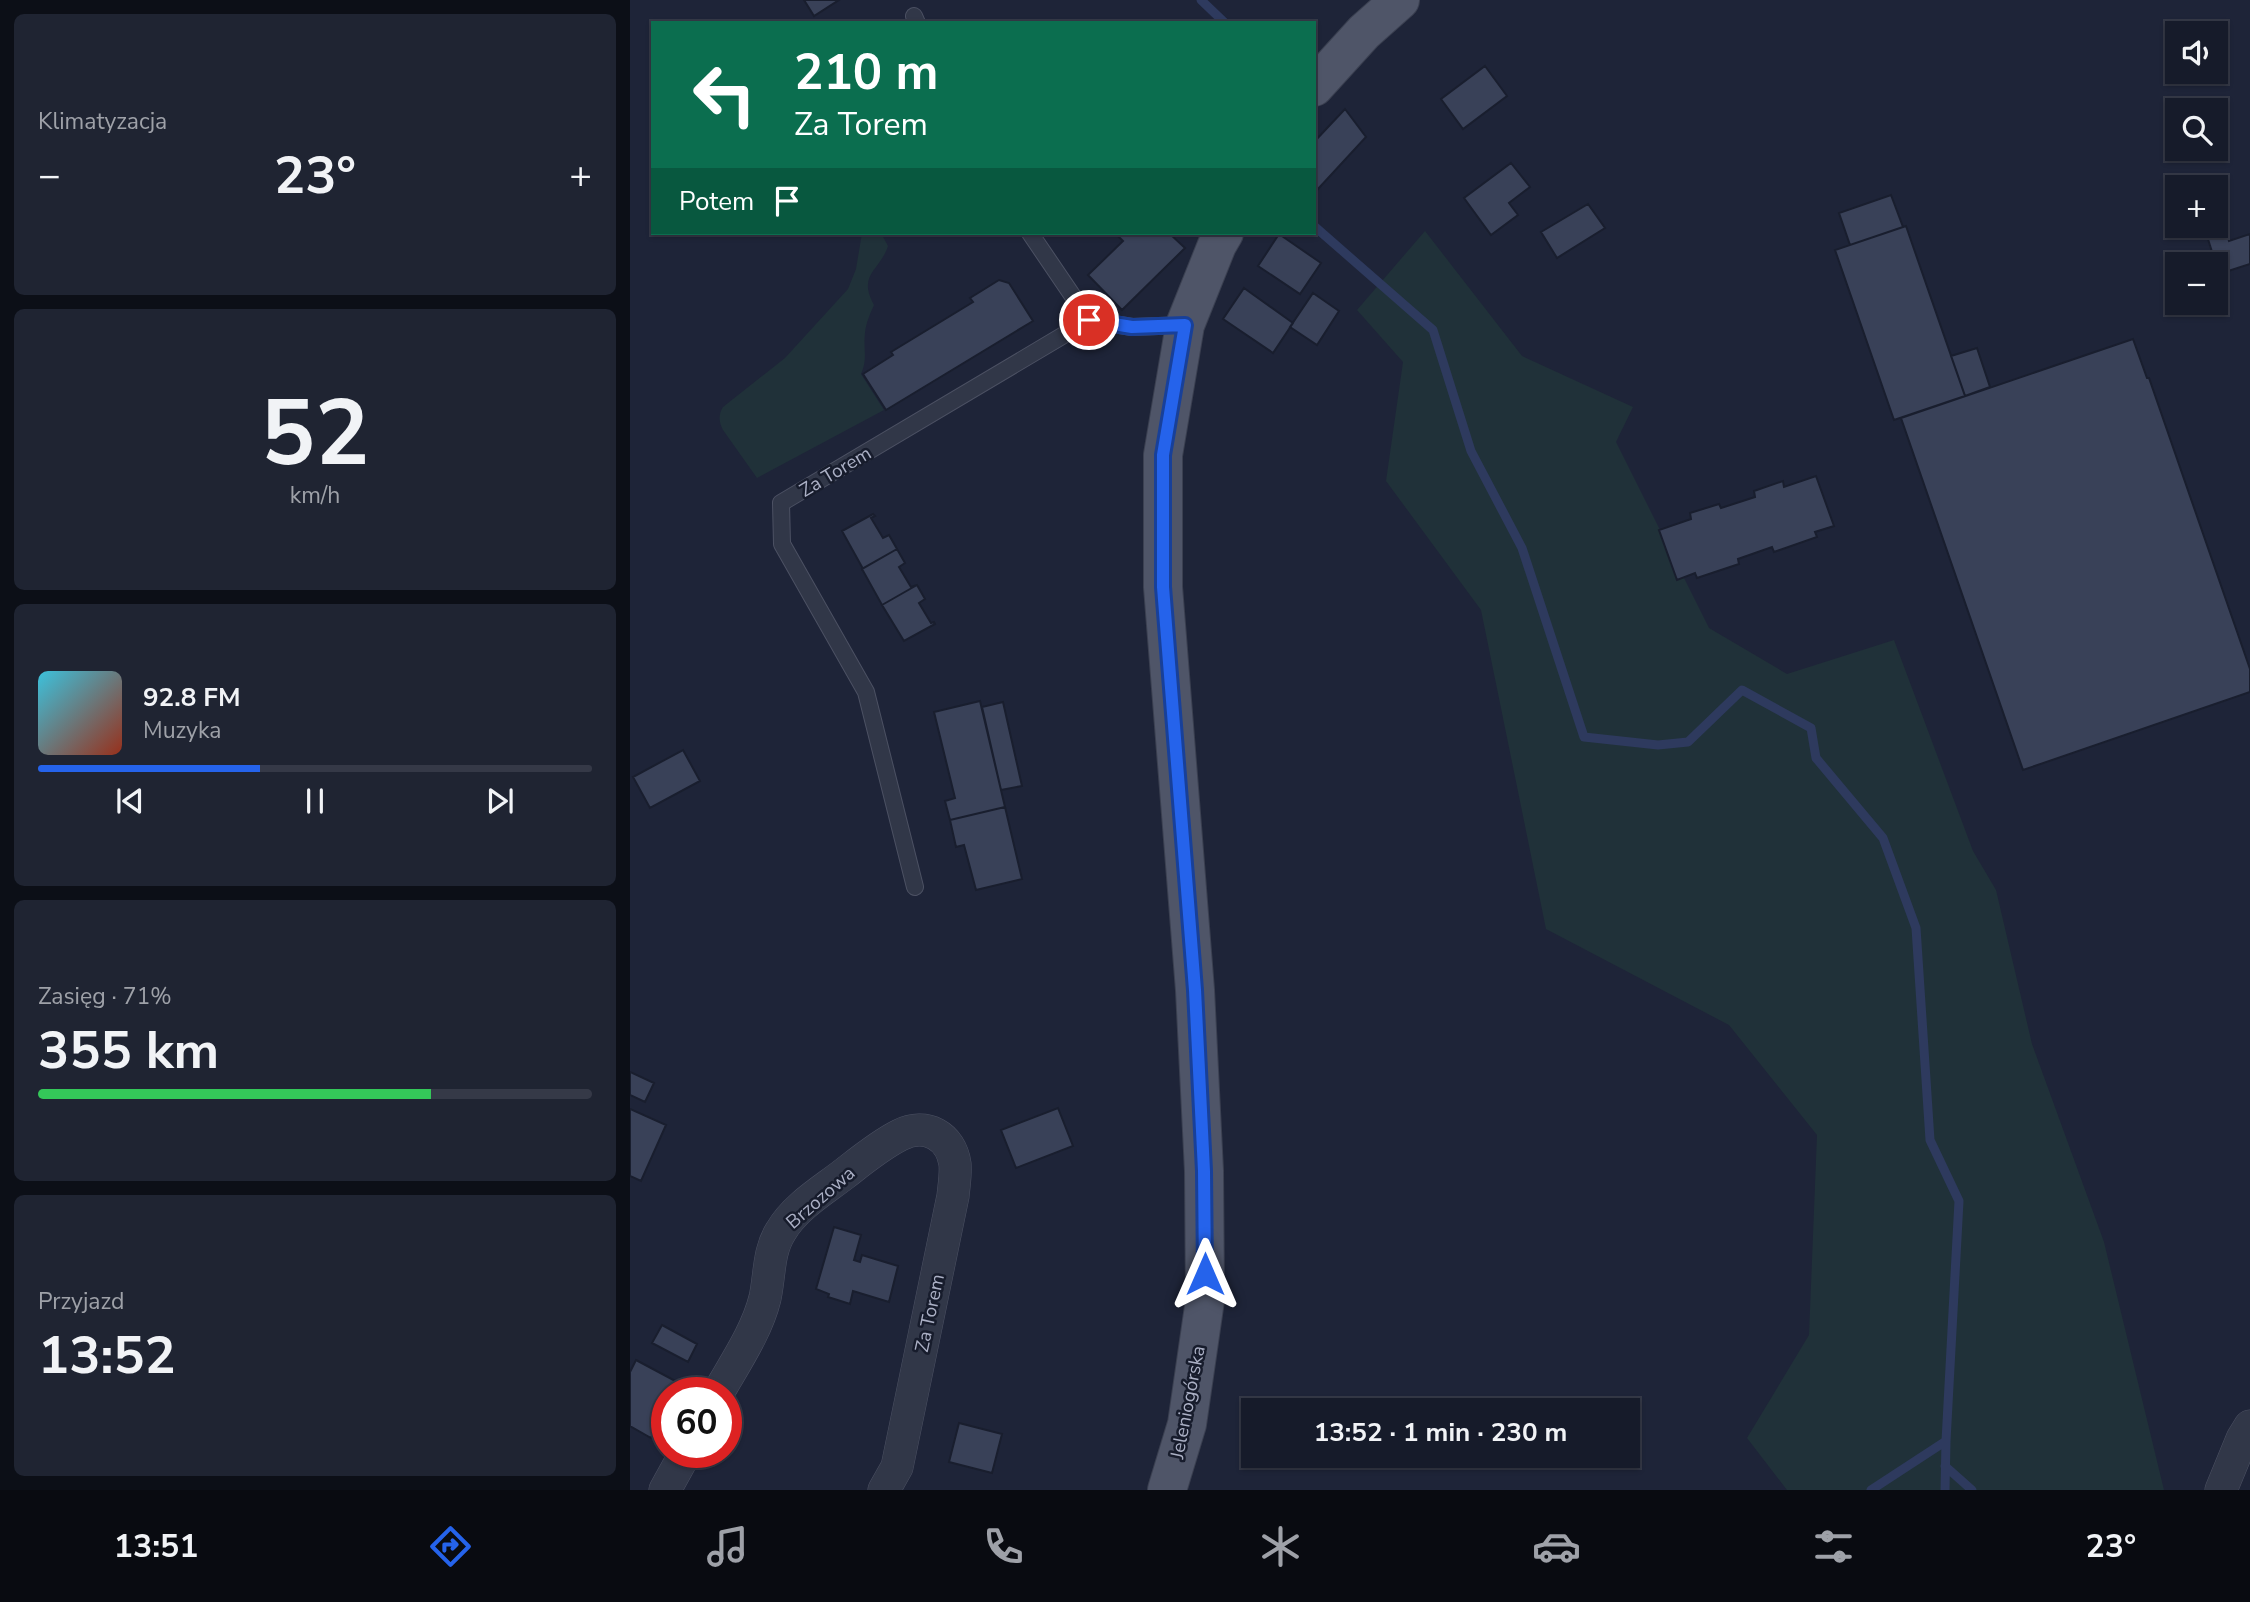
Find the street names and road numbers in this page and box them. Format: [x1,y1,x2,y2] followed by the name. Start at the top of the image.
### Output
[795,440,876,503] street label: Za Torem
[781,1161,861,1235] street label: Brzozowa
[909,1272,951,1355] street label: Za Torem
[1164,1343,1212,1462] street label: Jeleniogórska

